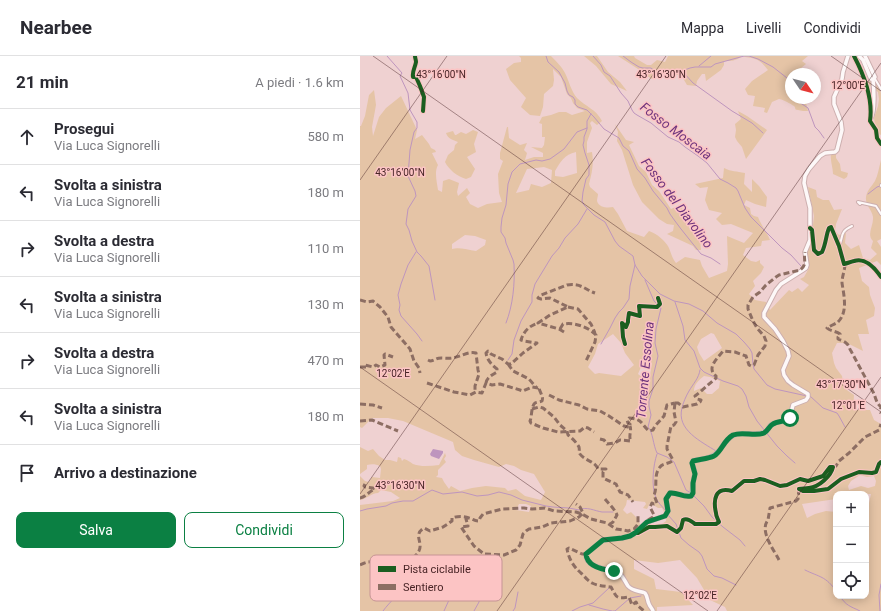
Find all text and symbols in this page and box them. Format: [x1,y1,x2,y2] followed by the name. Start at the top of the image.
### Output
[20,16,92,39] text: Nearbee
[681,20,724,36] text: Mappa
[746,20,781,36] text: Livelli
[803,20,861,36] text: Condividi
[785,68,821,104] north arrow
[416,69,466,80] text: 43°16'00"N
[636,69,686,80] text: 43°16'30"N
[16,72,69,92] text: 21 min
[255,75,344,90] text: A piedi · 1.6 km
[831,80,865,91] text: 12°00'E
[637,99,715,163] water label: Fosso Moscaia
[54,120,114,138] text: Prosegui
[16,126,38,148] icon: ahead
[307,129,344,144] text: 580 m
[54,138,160,153] text: Via Luca Signorelli
[638,155,716,251] water label: Fosso del Diavolino
[375,167,425,178] text: 43°16'00"N
[54,176,162,194] text: Svolta a sinistra
[16,182,38,204] icon: left
[307,185,344,200] text: 180 m
[54,194,160,209] text: Via Luca Signorelli
[54,232,154,250] text: Svolta a destra
[16,238,38,260] icon: right
[307,241,344,256] text: 110 m
[54,250,160,265] text: Via Luca Signorelli
[54,288,162,306] text: Svolta a sinistra
[16,294,38,316] icon: left
[307,297,344,312] text: 130 m
[54,306,160,321] text: Via Luca Signorelli
[633,321,657,419] water label: Torrente Essolina
[54,344,154,362] text: Svolta a destra
[16,350,38,372] icon: right
[307,353,344,368] text: 470 m
[54,362,160,377] text: Via Luca Signorelli
[376,368,410,379] text: 12°02'E
[816,379,866,390] text: 43°17'30"N
[54,400,162,418] text: Svolta a sinistra
[831,400,865,411] text: 12°01'E
[16,406,38,428] icon: left
[307,409,344,424] text: 180 m
[781,409,799,427] route start
[54,418,160,433] text: Via Luca Signorelli
[16,462,38,484] icon: arrive
[54,464,197,482] text: Arrivo a destinazione
[375,480,425,491] text: 43°16'30"N
[833,491,869,599] map controls
[833,491,869,527] button: +
[16,512,176,548] button: Salva
[184,512,344,548] button: Condividi
[833,527,869,563] button: −
[370,555,502,601] legend
[605,562,623,580] route end
[403,563,471,576] text: Pista ciclabile
[833,563,869,599] button: locate
[403,581,443,594] text: Sentiero
[683,590,717,601] text: 12°02'E

